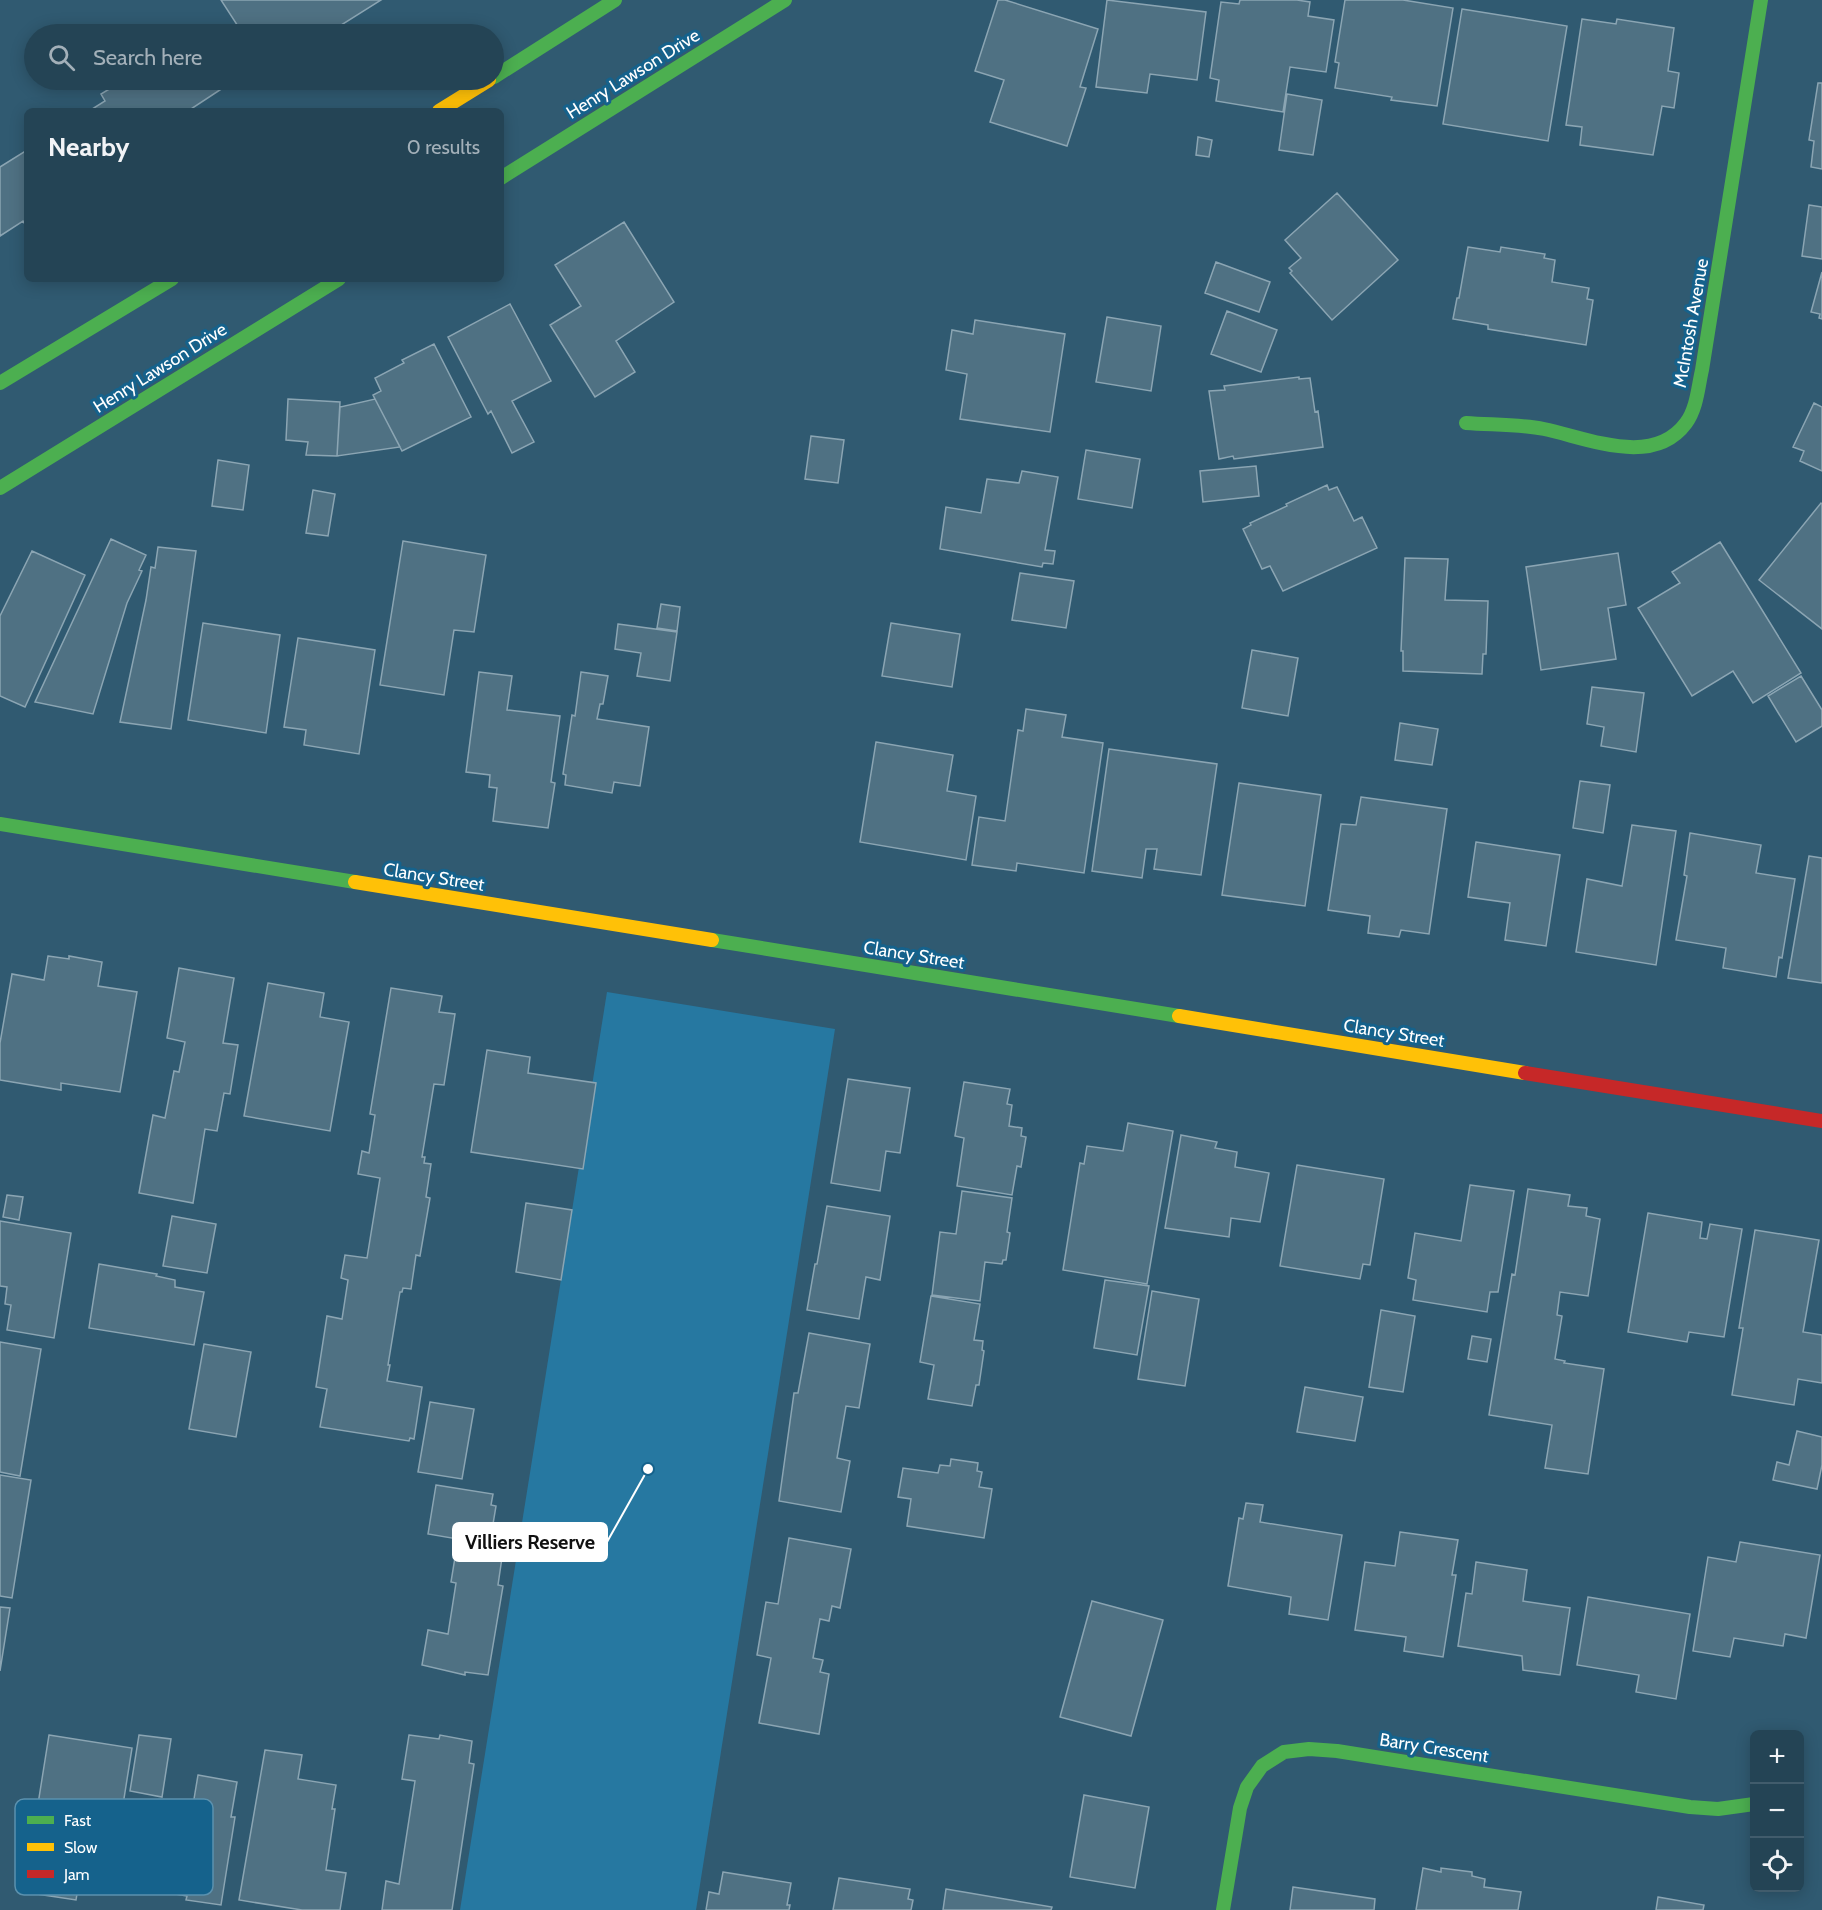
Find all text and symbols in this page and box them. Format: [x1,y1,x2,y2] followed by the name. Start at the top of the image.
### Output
[24,24,504,90] search box
[562,24,704,124] street label: Henry Lawson Drive
[45,41,78,74] icon: search
[93,44,202,71] text: Search here
[48,131,129,163] text: Nearby
[407,135,480,159] text: 0 results
[1669,257,1713,389] street label: McIntosh Avenue
[89,318,231,418] street label: Henry Lawson Drive
[382,858,486,896] street label: Clancy Street
[862,936,966,974] street label: Clancy Street
[1342,1014,1446,1052] street label: Clancy Street
[453,1523,607,1561] callout: Villiers Reserve
[465,1530,595,1554] text: Villiers Reserve
[1378,1729,1490,1767] street label: Barry Crescent
[1750,1730,1804,1892] map controls
[1750,1730,1804,1784] button: +
[1750,1784,1804,1838] button: −
[15,1799,213,1895] legend
[64,1811,92,1830] text: Fast
[64,1838,98,1857] text: Slow
[1750,1838,1804,1892] button: locate
[63,1865,90,1884] text: Jam

